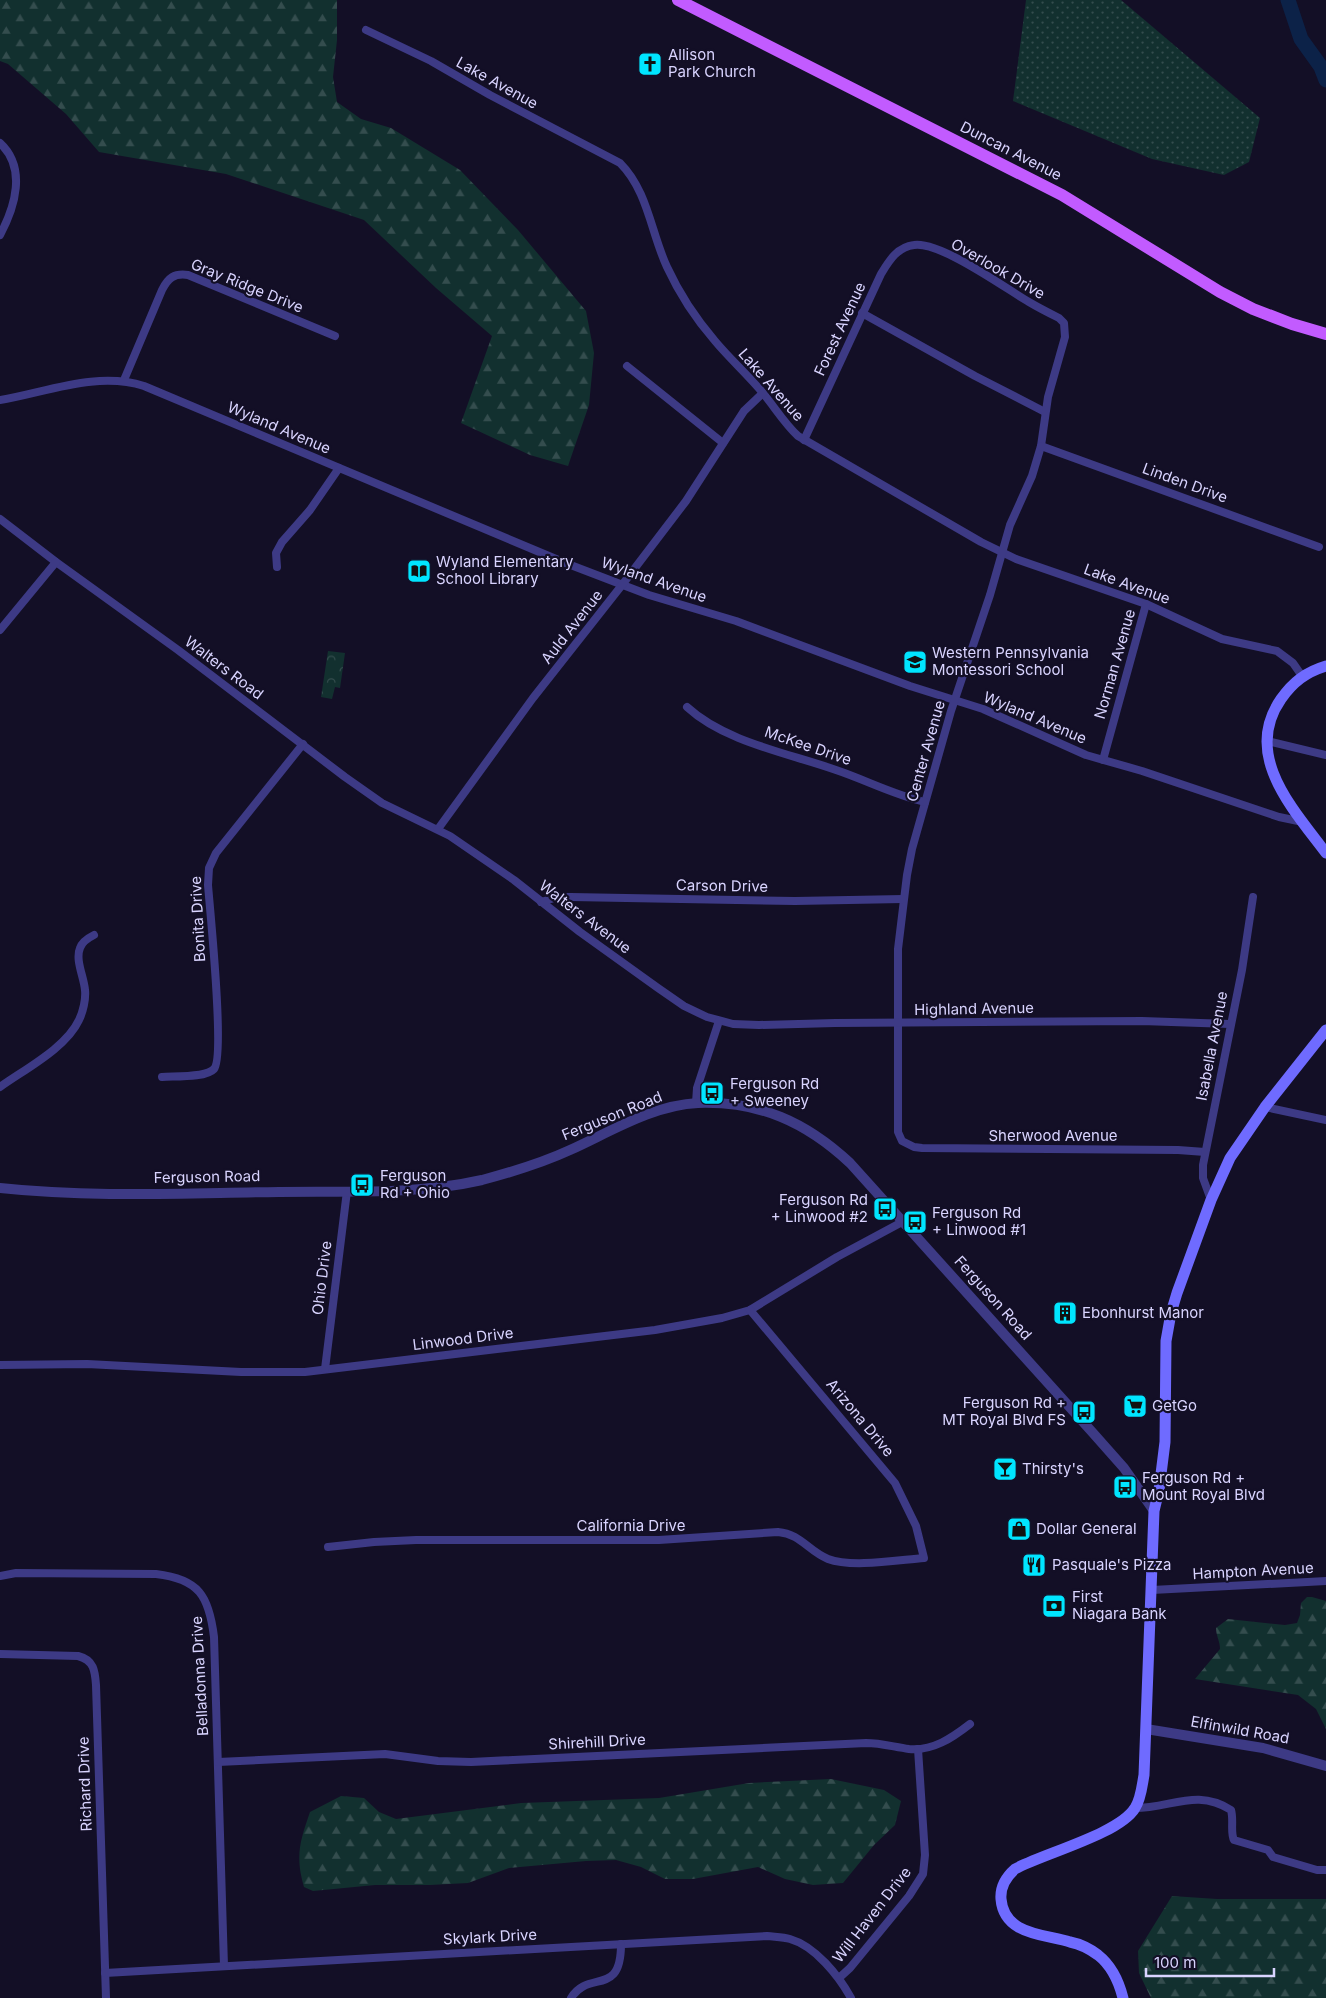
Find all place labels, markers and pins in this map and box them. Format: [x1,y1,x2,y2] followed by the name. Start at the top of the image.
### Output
[668,45,756,81] place label: Allison Park Church
[637,51,663,77] church icon: Allison Park Church
[436,552,574,588] place label: Wyland Elementary School Library
[406,558,432,584] library icon: Wyland Elementary School Library
[932,643,1089,679] place label: Western Pennsylvania Montessori School
[902,649,928,675] school or university icon: Western Pennsylvania Montessori School
[730,1074,819,1110] place label: Ferguson Rd + Sweeney
[699,1080,725,1106] bus stop icon: Ferguson Rd + Sweeney
[380,1166,450,1202] place label: Ferguson Rd + Ohio
[349,1172,375,1198] bus stop icon: Ferguson Rd + Ohio
[771,1190,868,1226] place label: Ferguson Rd + Linwood #2
[872,1196,898,1222] bus stop icon: Ferguson Rd + Linwood #2
[932,1203,1026,1239] place label: Ferguson Rd + Linwood #1
[902,1209,928,1235] bus stop icon: Ferguson Rd + Linwood #1
[1052,1300,1078,1326] building icon: Ebonhurst Manor
[1082,1303,1204,1322] place label: Ebonhurst Manor
[942,1393,1066,1429] place label: Ferguson Rd + MT Royal Blvd FS
[1122,1393,1148,1419] supermarket icon: GetGo
[1152,1396,1197,1415] place label: GetGo
[1071,1399,1097,1425] bus stop icon: Ferguson Rd + MT Royal Blvd FS
[992,1456,1018,1482] bar icon: Thirsty's
[1022,1459,1084,1478] place label: Thirsty's
[1142,1468,1265,1504] place label: Ferguson Rd + Mount Royal Blvd
[1112,1474,1138,1500] bus stop icon: Ferguson Rd + Mount Royal Blvd
[1006,1516,1032,1542] shop icon: Dollar General
[1036,1519,1137,1538] place label: Dollar General
[1021,1552,1047,1578] restaurant icon: Pasquale's Pizza
[1052,1555,1171,1574] place label: Pasquale's Pizza
[1072,1587,1167,1623] place label: First Niagara Bank
[1041,1593,1067,1619] bank icon: First Niagara Bank

